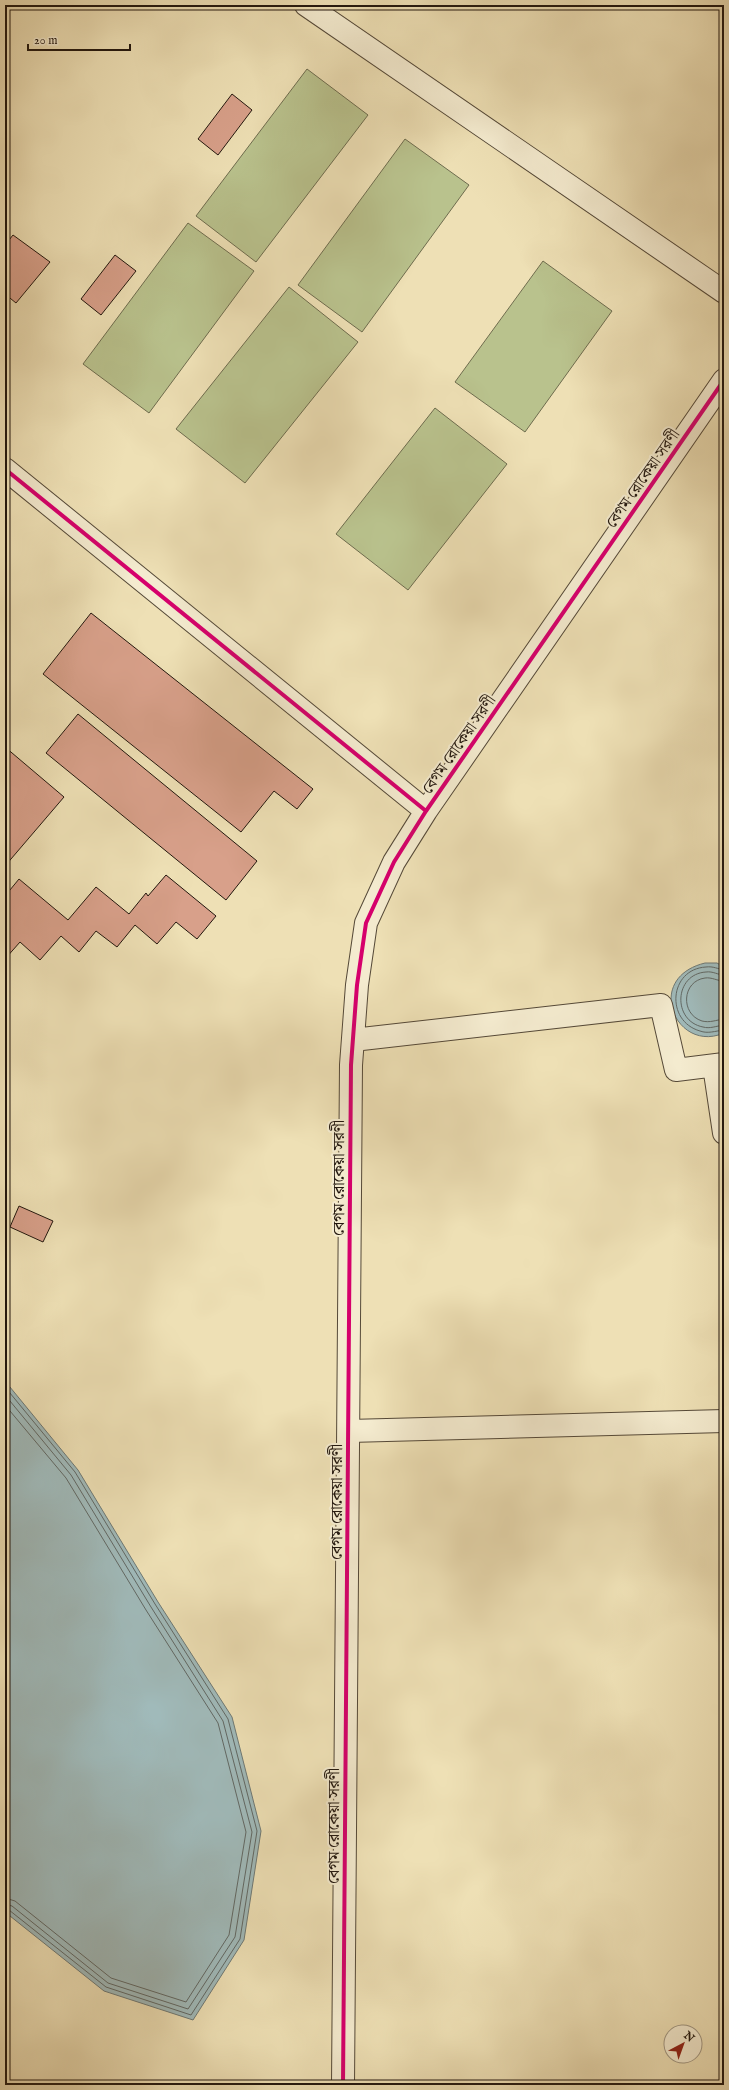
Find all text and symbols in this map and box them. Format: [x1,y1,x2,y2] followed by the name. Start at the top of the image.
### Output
[28,26,130,52] scale bar
[34,33,57,48] text: 20 m
[601,425,685,532] street label: বেগম রোকেয়া সরণী
[417,691,501,798] street label: বেগম রোকেয়া সরণী
[329,1120,350,1236] street label: বেগম রোকেয়া সরণী
[327,1444,348,1560] street label: বেগম রোকেয়া সরণী
[324,1768,345,1884] street label: বেগম রোকেয়া সরণী
[663,2024,703,2064] north arrow
[680,2028,697,2046] text: N

